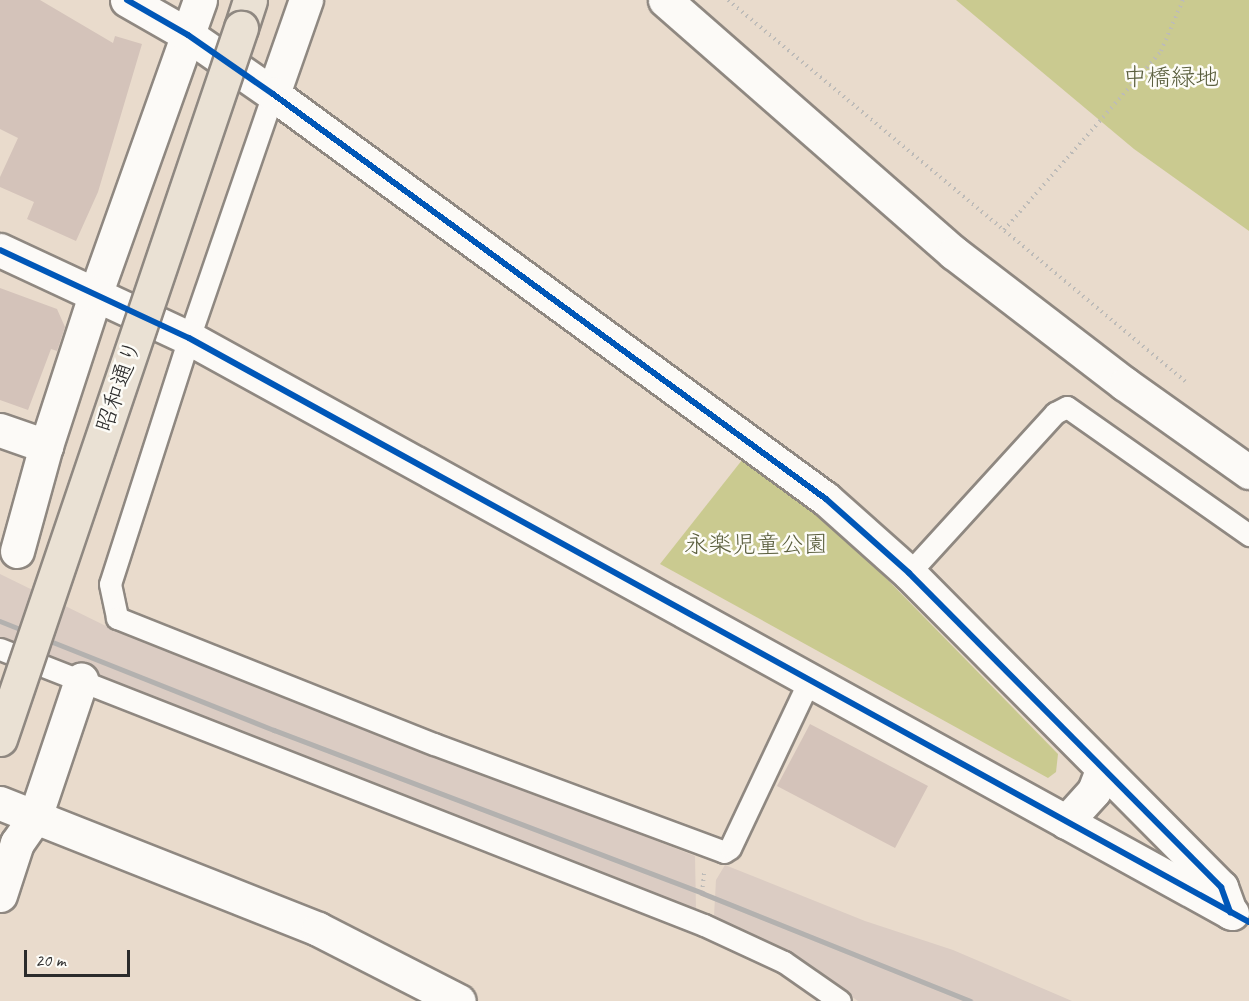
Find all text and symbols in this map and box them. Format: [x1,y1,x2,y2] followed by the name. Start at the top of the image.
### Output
[1123,64,1219,92] park label: 中橋緑地
[90,336,148,436] street label: 昭和通り
[684,531,828,559] park label: 永楽児童公園
[27,938,134,976] scale bar
[35,949,66,971] text: 20 m

